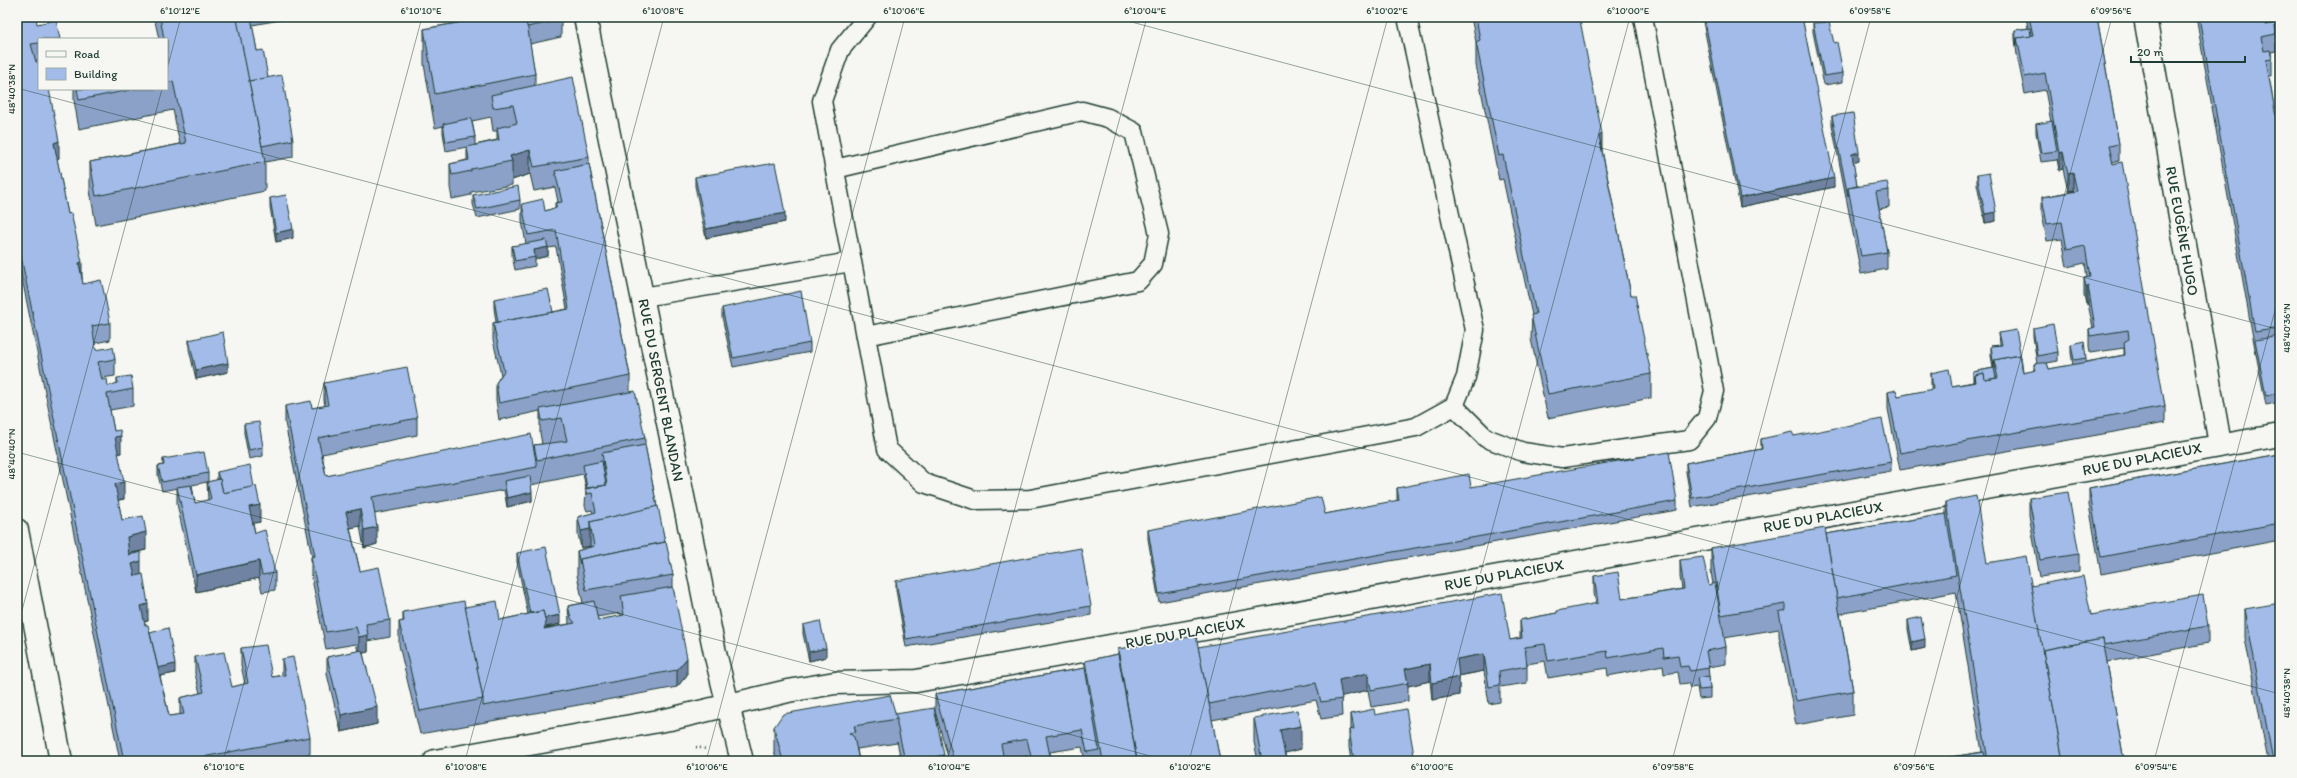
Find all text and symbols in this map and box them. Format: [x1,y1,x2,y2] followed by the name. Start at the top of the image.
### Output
[160,4,200,17] text: 6°10'12"E
[401,4,442,17] text: 6°10'10"E
[642,4,684,17] text: 6°10'08"E
[883,4,925,17] text: 6°10'06"E
[1124,4,1167,17] text: 6°10'04"E
[1366,4,1408,17] text: 6°10'02"E
[1607,4,1650,17] text: 6°10'00"E
[1849,4,1891,17] text: 6°09'58"E
[2090,4,2132,17] text: 6°09'56"E
[38,38,168,90] legend
[2131,38,2245,64] scale bar
[2137,45,2164,59] text: 20 m
[74,47,100,61] text: Road
[5,64,18,114] text: 48°40'38"N
[74,67,118,81] text: Building
[2162,165,2202,297] street label: RUE EUGÈNE HUGO
[634,297,688,483] street label: RUE DU SERGENT BLANDAN
[2280,303,2293,353] text: 48°40'36"N
[5,428,18,480] text: 48°40'40"N
[2081,439,2203,479] street label: RUE DU PLACIEUX
[1762,498,1885,536] street label: RUE DU PLACIEUX
[1443,556,1566,594] street label: RUE DU PLACIEUX
[1124,614,1247,652] street label: RUE DU PLACIEUX
[2280,668,2293,718] text: 48°40'38"N
[204,760,245,773] text: 6°10'10"E
[445,760,487,773] text: 6°10'08"E
[686,760,728,773] text: 6°10'06"E
[928,760,971,773] text: 6°10'04"E
[1169,760,1211,773] text: 6°10'02"E
[1411,760,1454,773] text: 6°10'00"E
[1652,760,1694,773] text: 6°09'58"E
[1893,760,1935,773] text: 6°09'56"E
[2135,760,2177,773] text: 6°09'54"E

